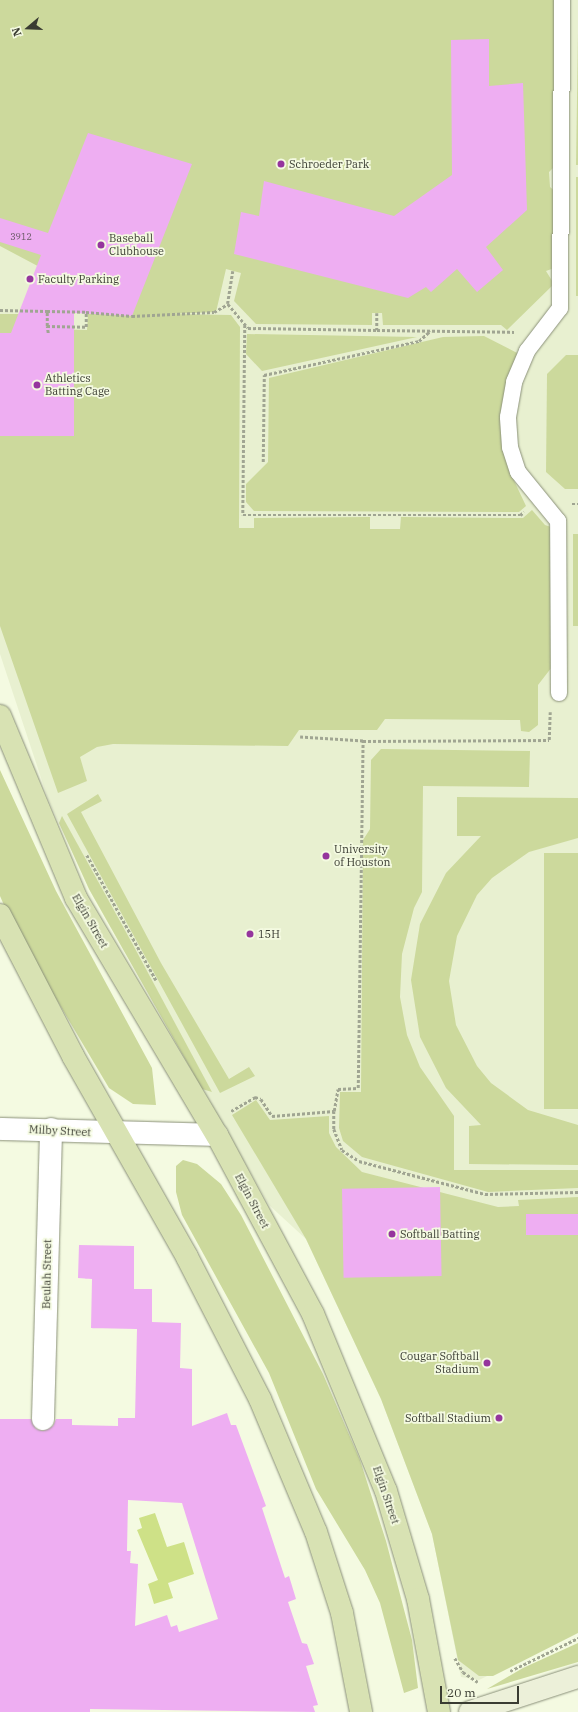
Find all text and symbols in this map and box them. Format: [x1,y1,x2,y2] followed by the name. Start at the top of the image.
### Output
[8,8,48,48] north arrow
[9,26,25,38] text: N
[289,157,369,171] place label: Schroeder Park
[276,159,286,169] marker: Schroeder Park
[10,232,32,242] house number: 3912
[109,232,164,258] place label: Baseball Clubhouse
[96,240,106,250] marker: Baseball Clubhouse
[38,272,119,286] place label: Faculty Parking
[25,274,35,284] marker: Faculty Parking
[45,372,110,398] place label: Athletics Batting Cage
[32,380,42,390] marker: Athletics Batting Cage
[334,843,391,869] place label: University of Houston
[321,851,331,861] marker: University of Houston
[69,892,111,950] street label: Elgin Street
[258,927,280,941] place label: 15H
[245,929,255,939] marker: 15H
[29,1123,91,1139] street label: Milby Street
[232,1171,272,1231] street label: Elgin Street
[400,1227,479,1241] place label: Softball Batting
[387,1229,397,1239] marker: Softball Batting
[40,1239,54,1309] street label: Beulah Street
[400,1350,479,1376] place label: Cougar Softball Stadium
[482,1358,492,1368] marker: Cougar Softball Stadium
[405,1411,491,1425] place label: Softball Stadium
[494,1413,504,1423] marker: Softball Stadium
[370,1464,402,1526] street label: Elgin Street
[442,1678,521,1704] scale bar
[447,1685,476,1700] text: 20 m

